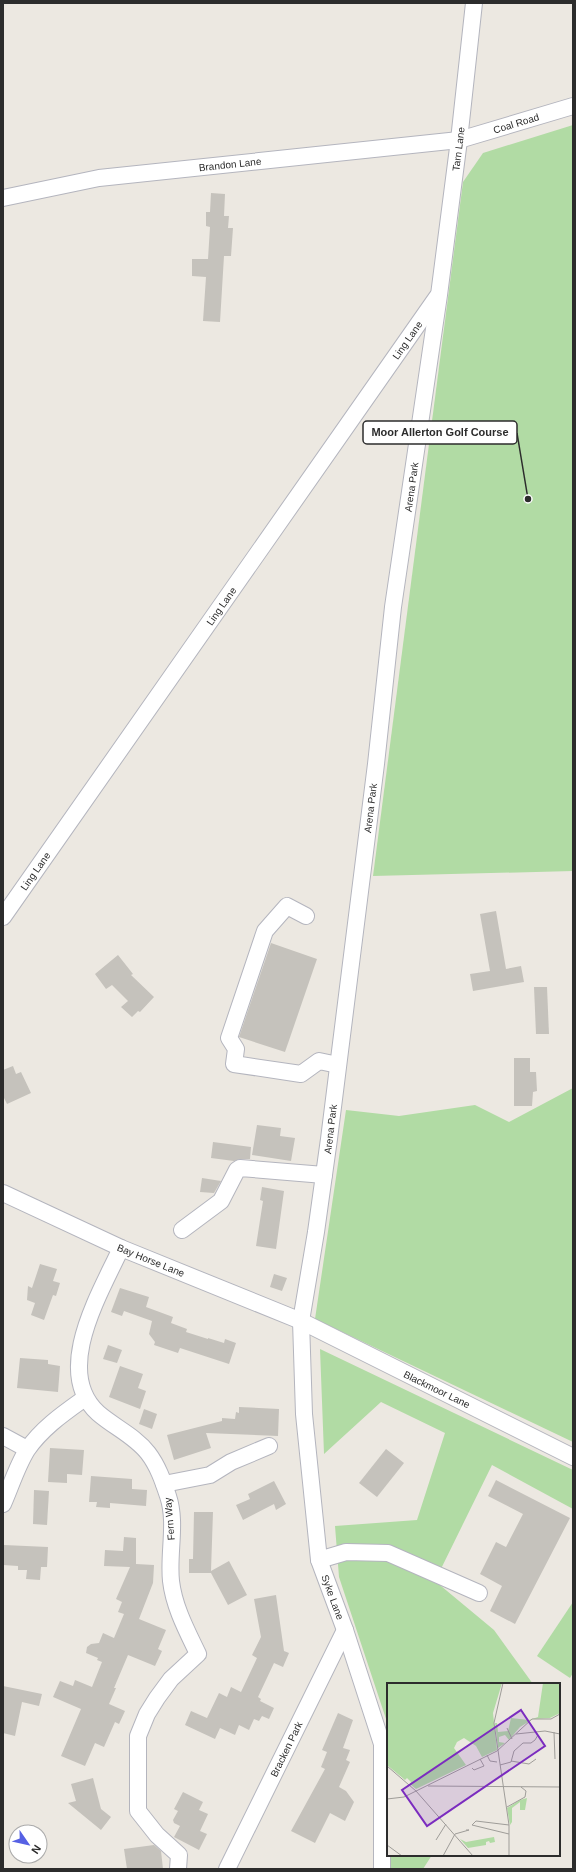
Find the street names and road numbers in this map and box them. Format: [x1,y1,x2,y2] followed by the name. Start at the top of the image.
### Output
[492,111,540,136] street label: Coal Road
[450,126,467,172] street label: Tarn Lane
[198,156,262,173] street label: Brandon Lane
[390,319,425,361] street label: Ling Lane
[403,461,421,513] street label: Arena Park
[204,585,239,627] street label: Ling Lane
[362,782,379,834] street label: Arena Park
[18,850,53,892] street label: Ling Lane
[322,1103,339,1155] street label: Arena Park
[116,1242,187,1279] street label: Bay Horse Lane
[402,1369,472,1410] street label: Blackmoor Lane
[162,1497,177,1541] street label: Fern Way
[319,1573,346,1622] street label: Syke Lane
[268,1719,305,1779] street label: Bracken Park

